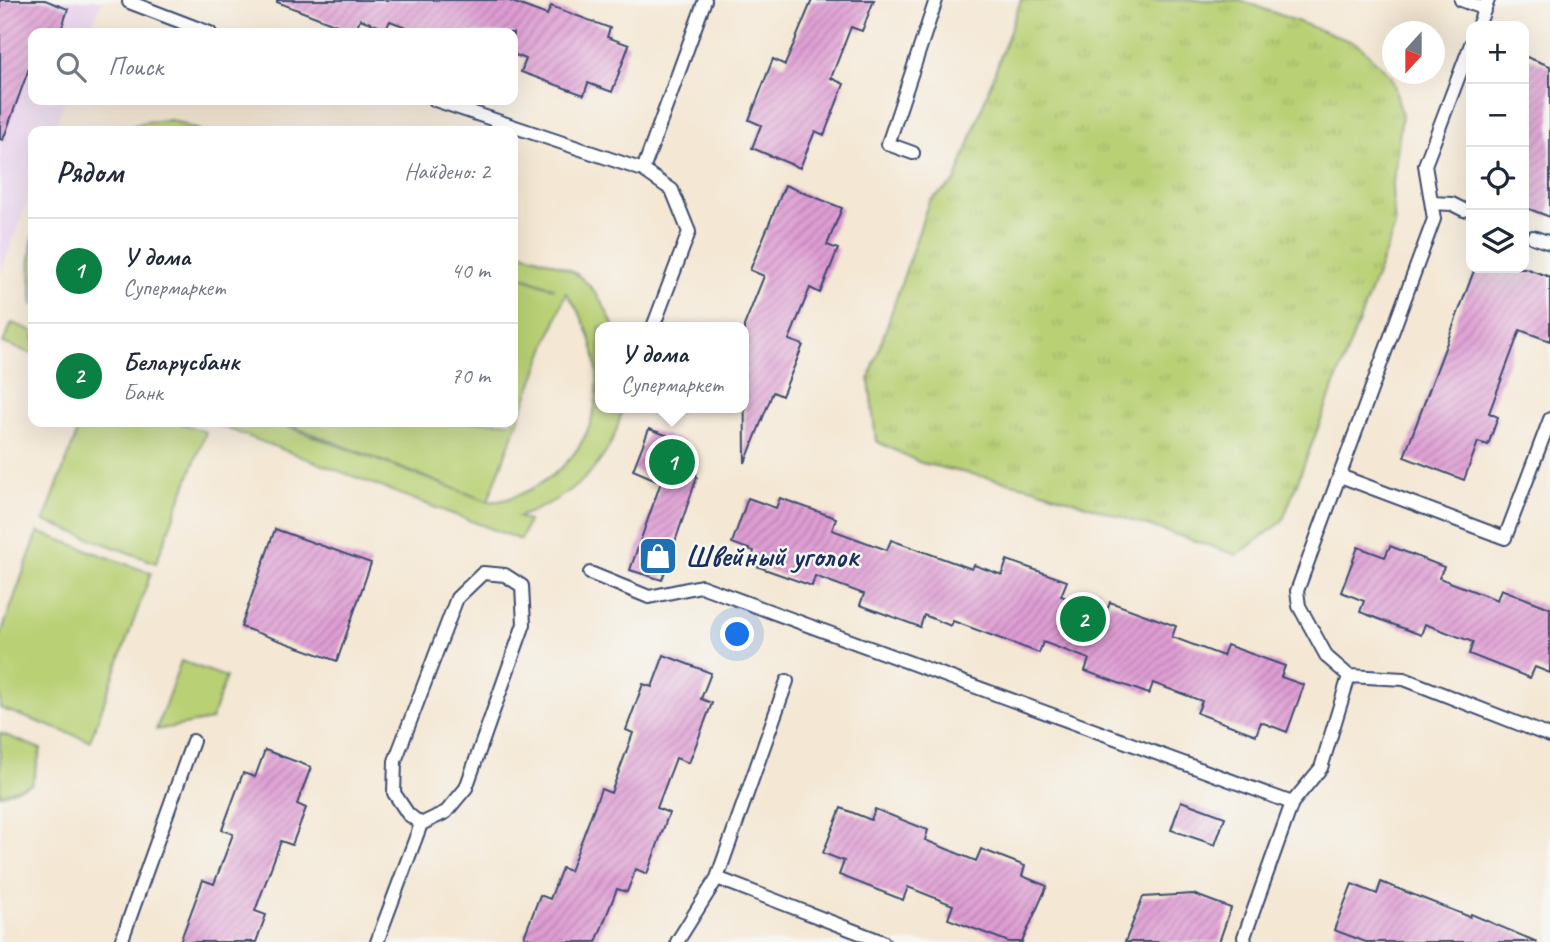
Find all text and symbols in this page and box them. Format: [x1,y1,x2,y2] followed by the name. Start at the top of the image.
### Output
[1382,21,1445,84] north arrow
[1466,21,1529,273] map controls
[1466,21,1529,84] button: +
[28,28,518,105] search box
[52,48,90,86] icon: search
[108,50,163,83] text: Поиск
[1466,84,1529,147] button: −
[1466,147,1529,210] button: locate
[56,153,123,191] text: Рядом
[404,157,490,186] text: Найдено: 2
[1466,210,1529,273] button: layers
[123,240,191,273] text: У дома
[74,256,84,285] text: 1
[451,256,490,285] text: 40 m
[123,273,226,302] text: Супермаркет
[595,322,749,413] popup
[621,337,688,370] text: У дома
[123,345,240,378] text: Беларусбанк
[74,361,84,390] text: 2
[451,361,490,390] text: 70 m
[621,370,723,399] text: Супермаркет
[123,378,163,407] text: Банк
[649,436,695,488] pin: 1
[637,535,679,577] shop icon: Швейный уголок
[685,537,860,575] place label: Швейный уголок
[1060,593,1106,645] pin: 2
[720,617,754,651] your location

